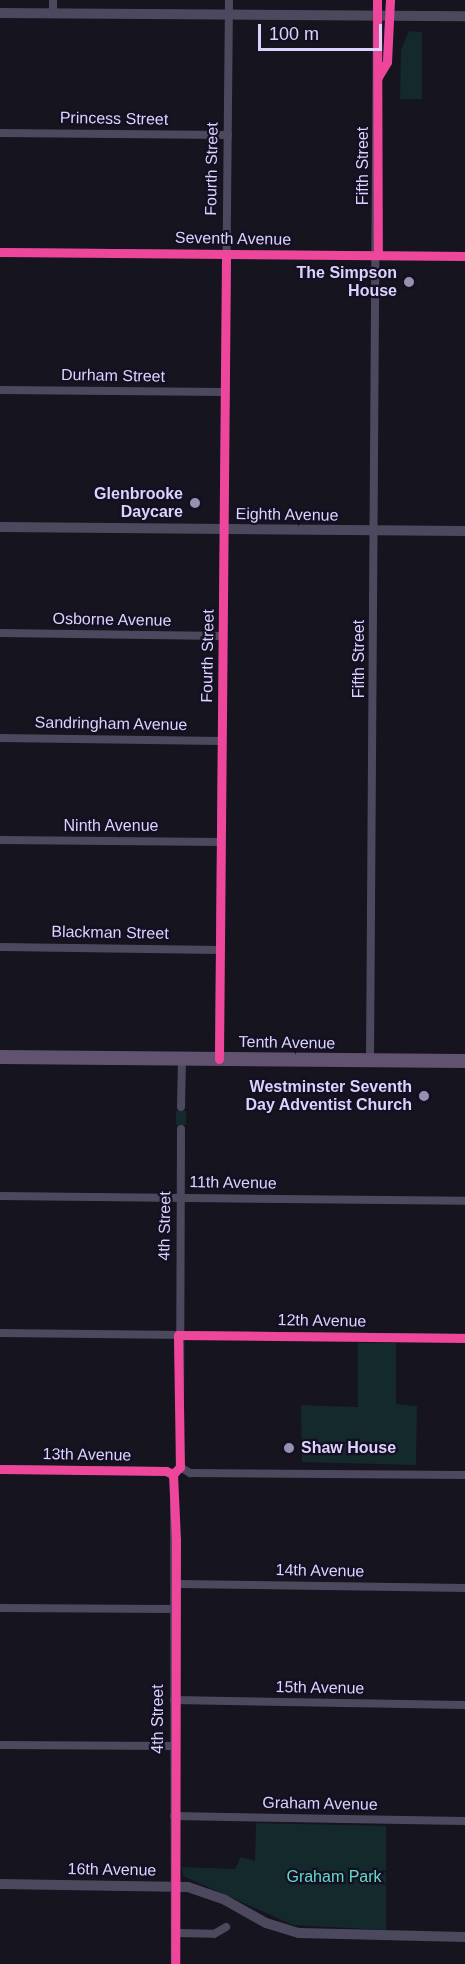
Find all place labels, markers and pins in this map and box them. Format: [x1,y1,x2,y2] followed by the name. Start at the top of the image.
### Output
[297,263,397,301] place label: The Simpson House
[402,275,416,289] marker: The Simpson House
[94,484,183,522] place label: Glenbrooke Daycare
[188,496,202,510] marker: Glenbrooke Daycare
[245,1077,412,1115] place label: Westminster Seventh Day Adventist Church
[417,1089,431,1103] marker: Westminster Seventh Day Adventist Church
[301,1438,396,1458] place label: Shaw House
[282,1441,296,1455] marker: Shaw House

